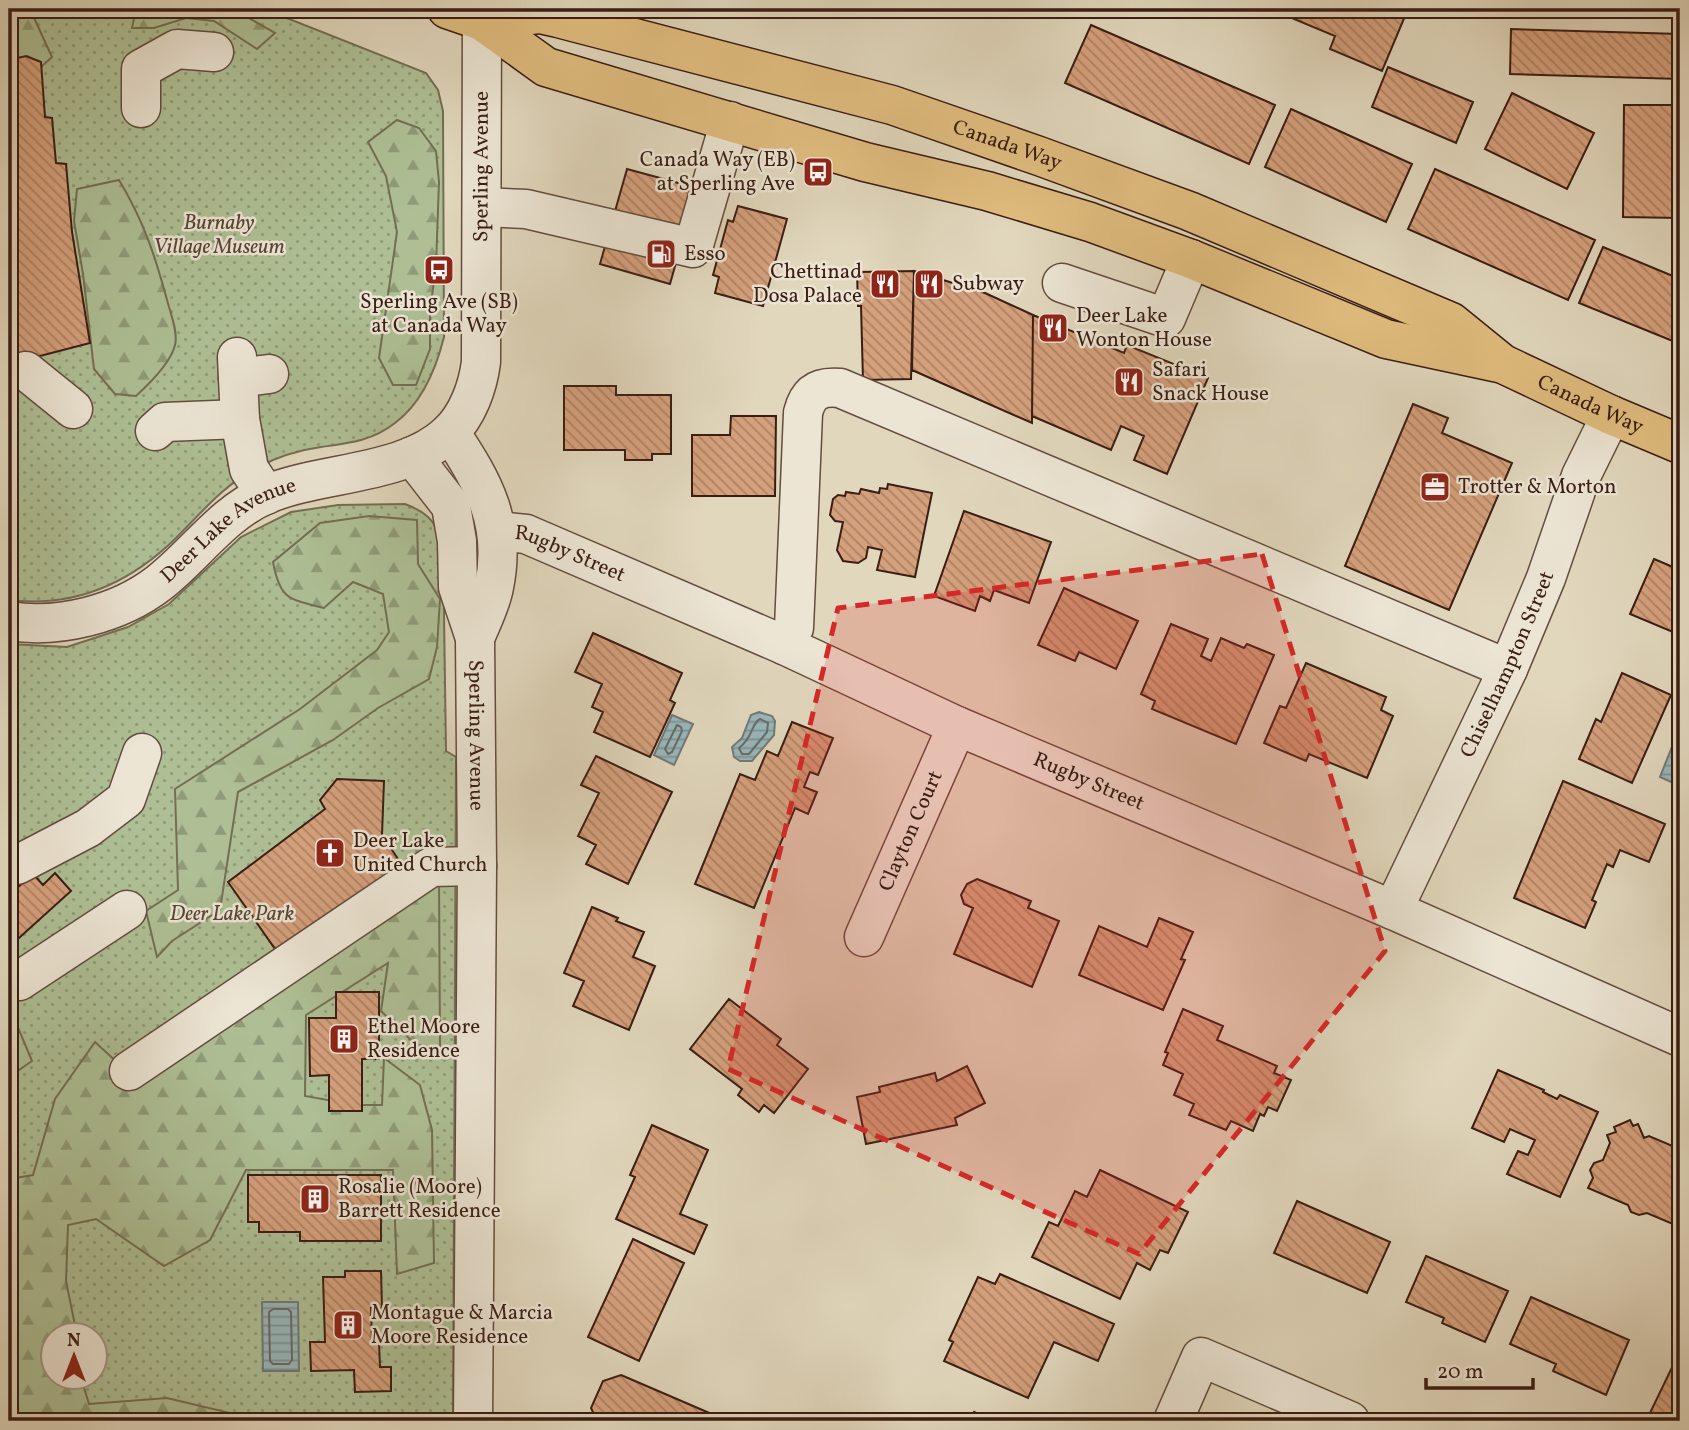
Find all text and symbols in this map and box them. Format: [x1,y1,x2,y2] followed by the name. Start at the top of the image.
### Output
[467,91,496,242] street label: Sperling Avenue
[949,113,1067,178] street label: Canada Way
[640,146,795,199] place label: Canada Way (EB) at Sperling Ave
[801,155,835,189] bus stop icon: Canada Way (EB) at Sperling Ave
[153,209,285,262] park label: Burnaby Village Museum
[644,237,678,271] fuel station icon: Esso
[684,240,726,269] place label: Esso
[422,253,456,287] bus stop icon: Sperling Ave (SB) at Canada Way
[753,258,862,311] place label: Chettinad Dosa Palace
[868,267,902,301] restaurant icon: Chettinad Dosa Palace
[912,267,946,301] restaurant icon: Subway
[952,270,1025,299] place label: Subway
[360,288,518,341] place label: Sperling Ave (SB) at Canada Way
[1076,302,1212,355] place label: Deer Lake Wonton House
[1036,311,1070,345] restaurant icon: Deer Lake Wonton House
[1152,356,1269,409] place label: Safari Snack House
[1112,365,1146,399] restaurant icon: Safari Snack House
[1532,368,1648,442] street label: Canada Way
[1418,470,1452,504] office icon: Trotter & Morton
[154,471,299,590] street label: Deer Lake Avenue
[1458,473,1616,502] place label: Trotter & Morton
[513,518,630,590] street label: Rugby Street
[1453,567,1562,763] street label: Chiselhampton Street
[461,660,491,811] street label: Sperling Avenue
[1029,745,1149,818] street label: Rugby Street
[871,766,950,896] street label: Clayton Court
[353,827,487,880] place label: Deer Lake United Church
[313,836,347,870] church icon: Deer Lake United Church
[170,900,294,929] park label: Deer Lake Park
[367,1013,480,1066] place label: Ethel Moore Residence
[327,1022,361,1056] building icon: Ethel Moore Residence
[338,1173,501,1226] place label: Rosalie (Moore) Barrett Residence
[298,1182,332,1216] building icon: Rosalie (Moore) Barrett Residence
[371,1299,553,1352] place label: Montague & Marcia Moore Residence
[331,1308,365,1342] building icon: Montague & Marcia Moore Residence
[38,1322,108,1392] north arrow
[67,1328,81,1354] text: N
[1426,1346,1533,1390] scale bar
[1437,1358,1483,1387] text: 20 m

